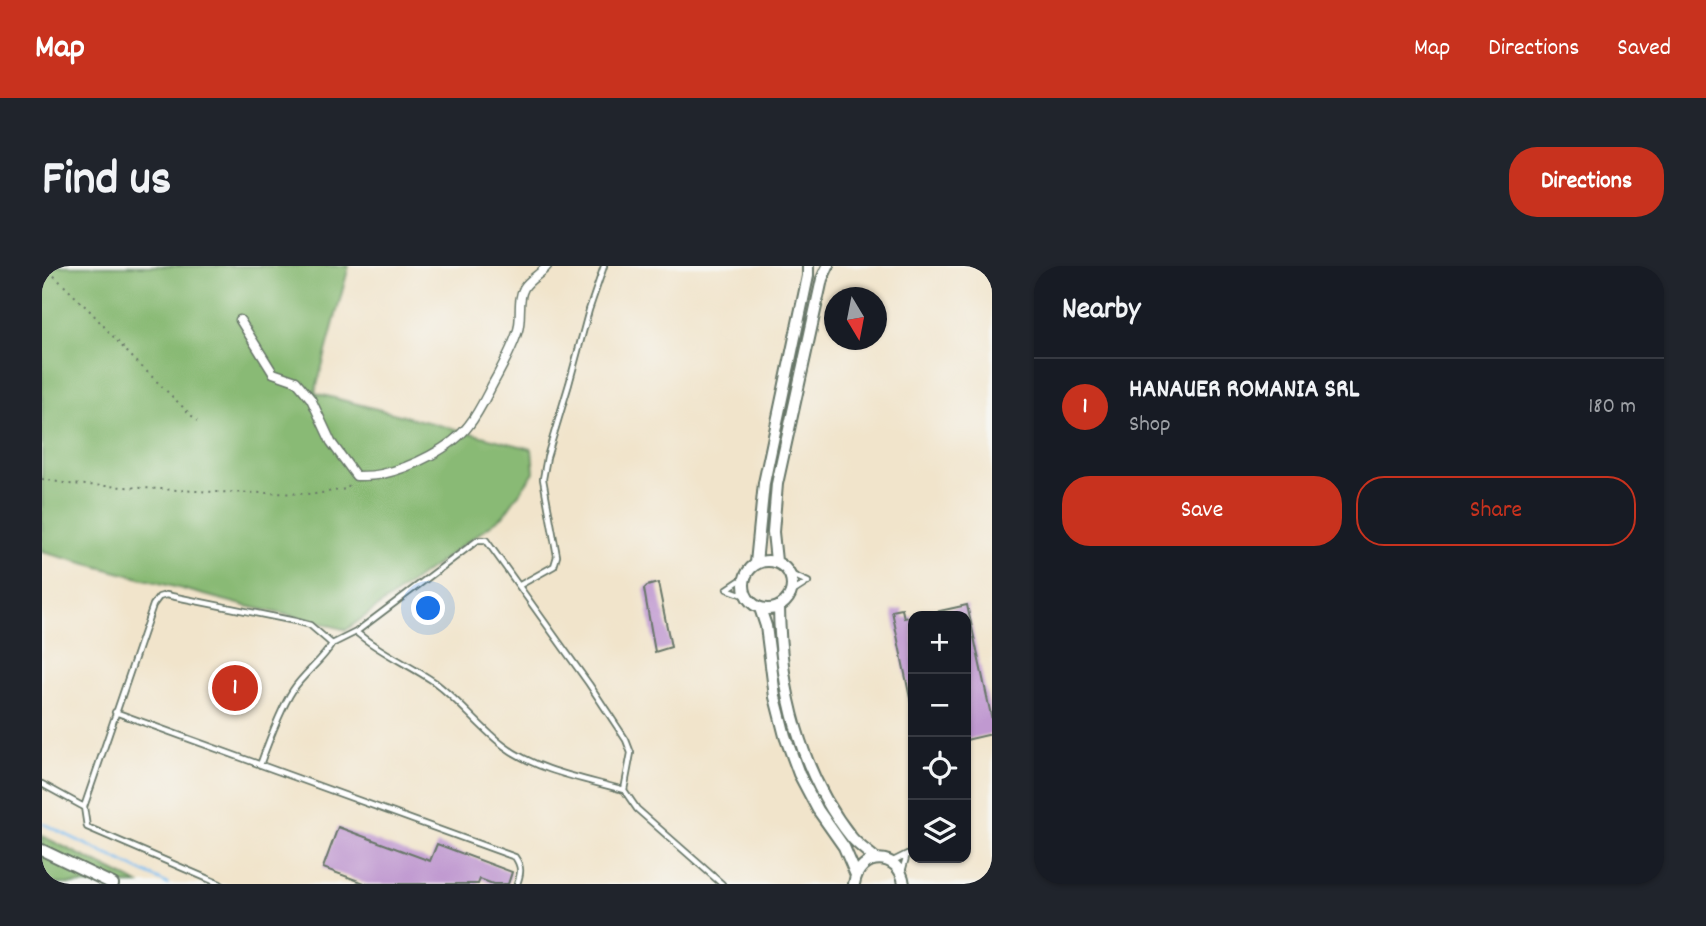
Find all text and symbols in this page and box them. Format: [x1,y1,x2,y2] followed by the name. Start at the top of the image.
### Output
[35,26,85,73] text: Map
[1414,32,1450,66] text: Map
[1488,32,1579,66] text: Directions
[1617,32,1671,66] text: Saved
[42,147,171,217] text: Find us
[1509,147,1664,217] button: Directions
[824,287,887,350] north arrow
[1062,290,1140,333] text: Nearby
[1129,372,1359,409] text: HANAUER ROMANIA SRL
[1082,391,1088,424] text: 1
[1588,391,1636,424] text: 180 m
[1129,409,1171,442] text: Shop
[1062,476,1342,546] button: Save
[1356,476,1636,546] button: Share
[411,591,445,625] your location
[908,611,971,863] map controls
[908,611,971,674] button: +
[212,662,258,714] pin: 1
[908,674,971,737] button: −
[908,737,971,800] button: locate
[908,800,971,863] button: layers

